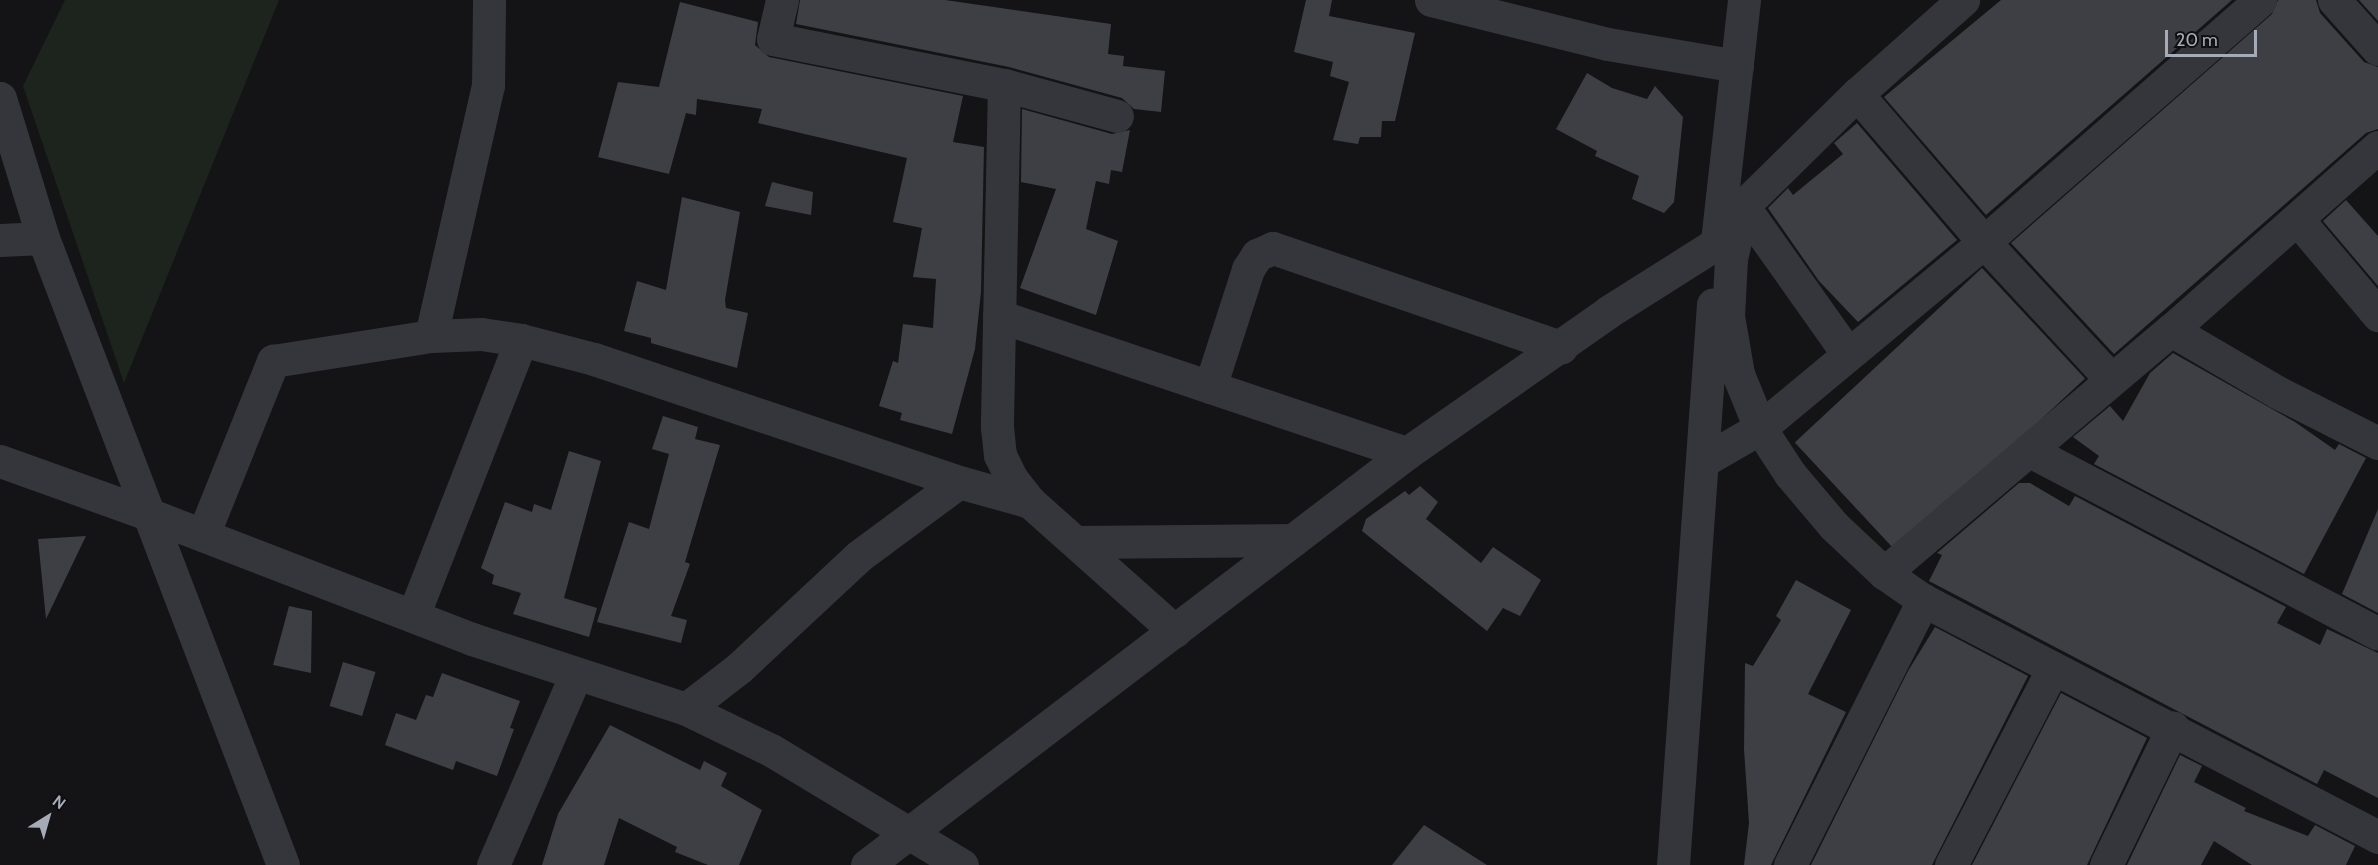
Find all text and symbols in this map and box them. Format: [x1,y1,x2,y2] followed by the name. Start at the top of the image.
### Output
[2168,18,2260,56] scale bar
[2176,29,2218,51] text: 20 m
[18,787,78,847] north arrow
[49,791,69,813] text: N

